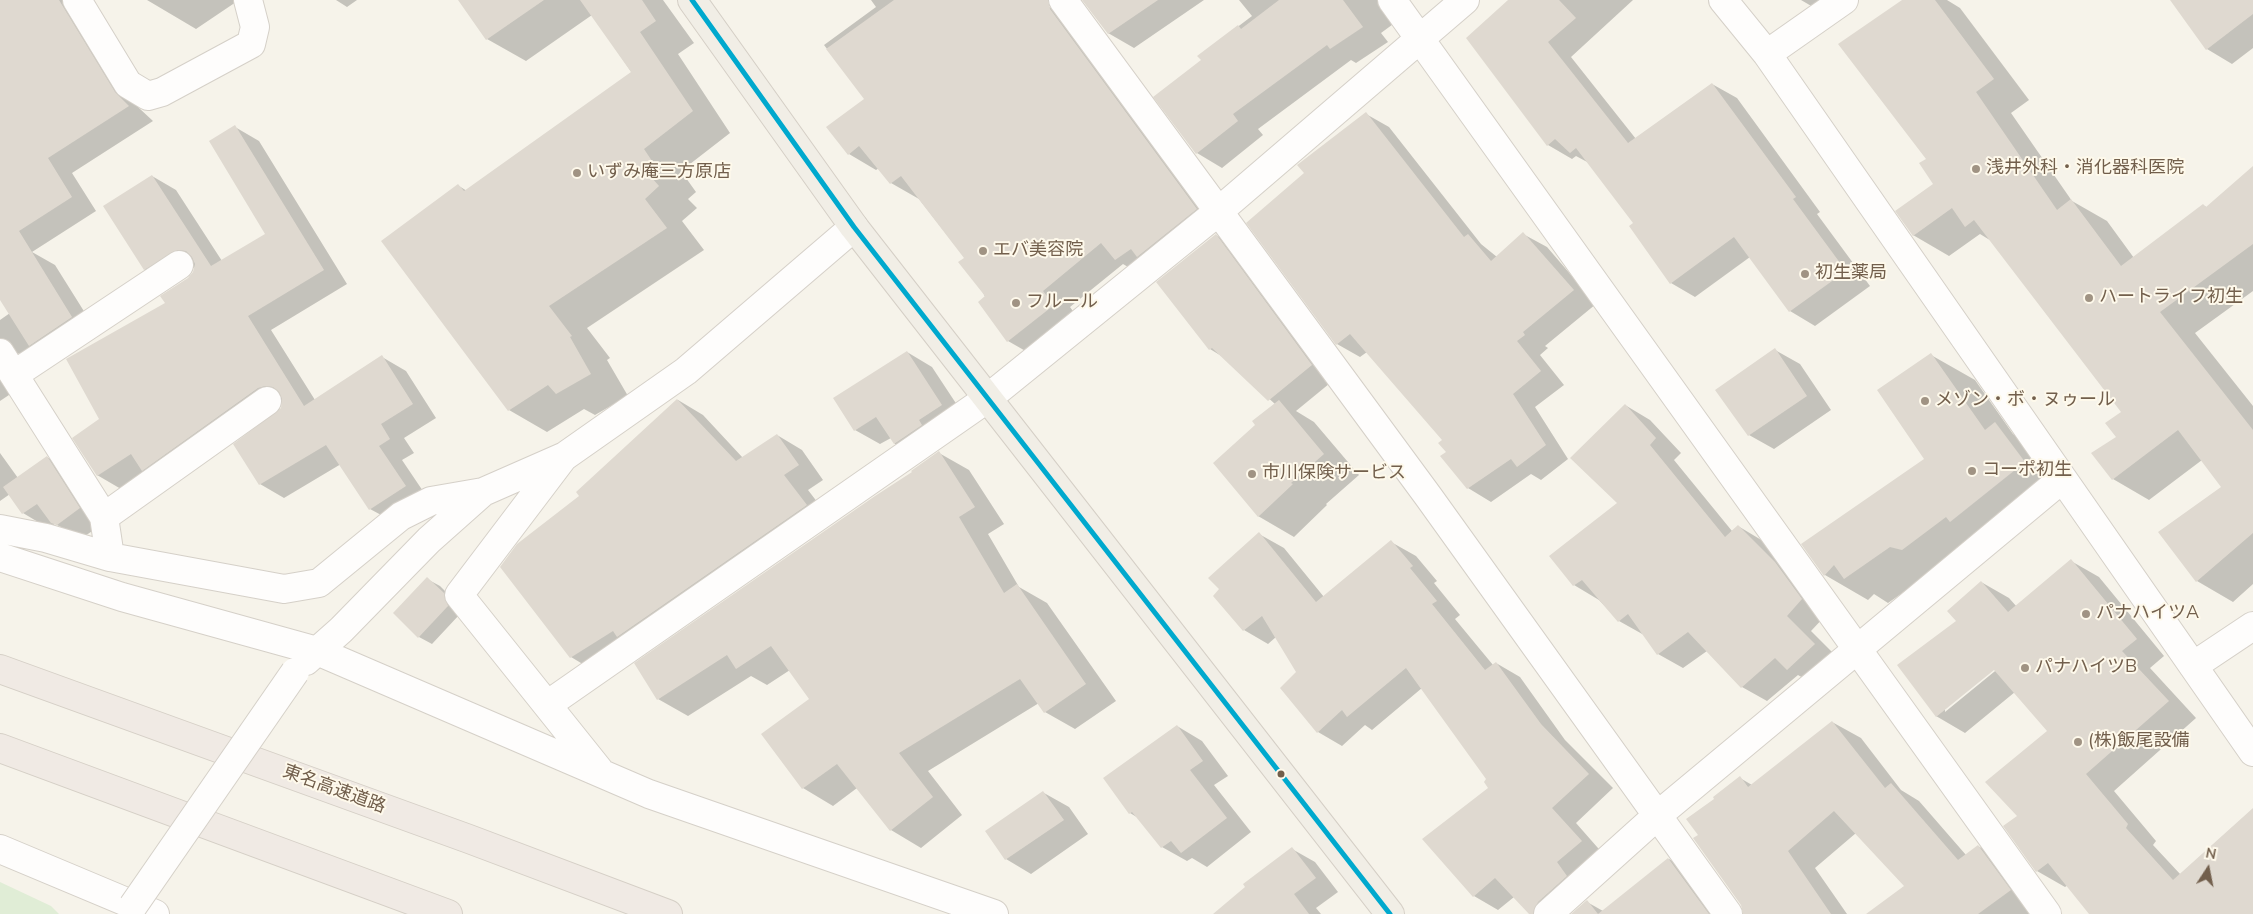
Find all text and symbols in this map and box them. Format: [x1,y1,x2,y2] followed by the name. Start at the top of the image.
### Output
[1986,158,2184,180] place label: 浅井外科・消化器科医院
[587,162,731,184] place label: いずみ庵三方原店
[1970,163,1982,175] marker: 浅井外科・消化器科医院
[571,167,583,179] marker: いずみ庵三方原店
[993,240,1083,262] place label: エバ美容院
[977,245,989,257] marker: エバ美容院
[1815,263,1887,285] place label: 初生薬局
[1799,268,1811,280] marker: 初生薬局
[2099,287,2243,309] place label: ハートライフ初生
[1026,292,1098,314] place label: フルール
[2083,292,2095,304] marker: ハートライフ初生
[1010,297,1022,309] marker: フルール
[1935,390,2115,412] place label: メゾン・ボ・ヌゥール
[1919,395,1931,407] marker: メゾン・ボ・ヌゥール
[1982,460,2072,482] place label: コーポ初生
[1262,463,1406,485] place label: 市川保険サービス
[1966,465,1978,477] marker: コーポ初生
[1246,468,1258,480] marker: 市川保険サービス
[2096,603,2199,625] place label: パナハイツA
[2080,608,2092,620] marker: パナハイツA
[2035,657,2137,679] place label: パナハイツB
[2019,662,2031,674] marker: パナハイツB
[2088,731,2189,753] place label: (株)飯尾設備
[2072,736,2084,748] marker: (株)飯尾設備
[280,761,388,819] street label: 東名高速道路
[1276,769,1286,779] unlabelled marker
[2204,843,2218,864] text: N
[2183,844,2233,894] north arrow

